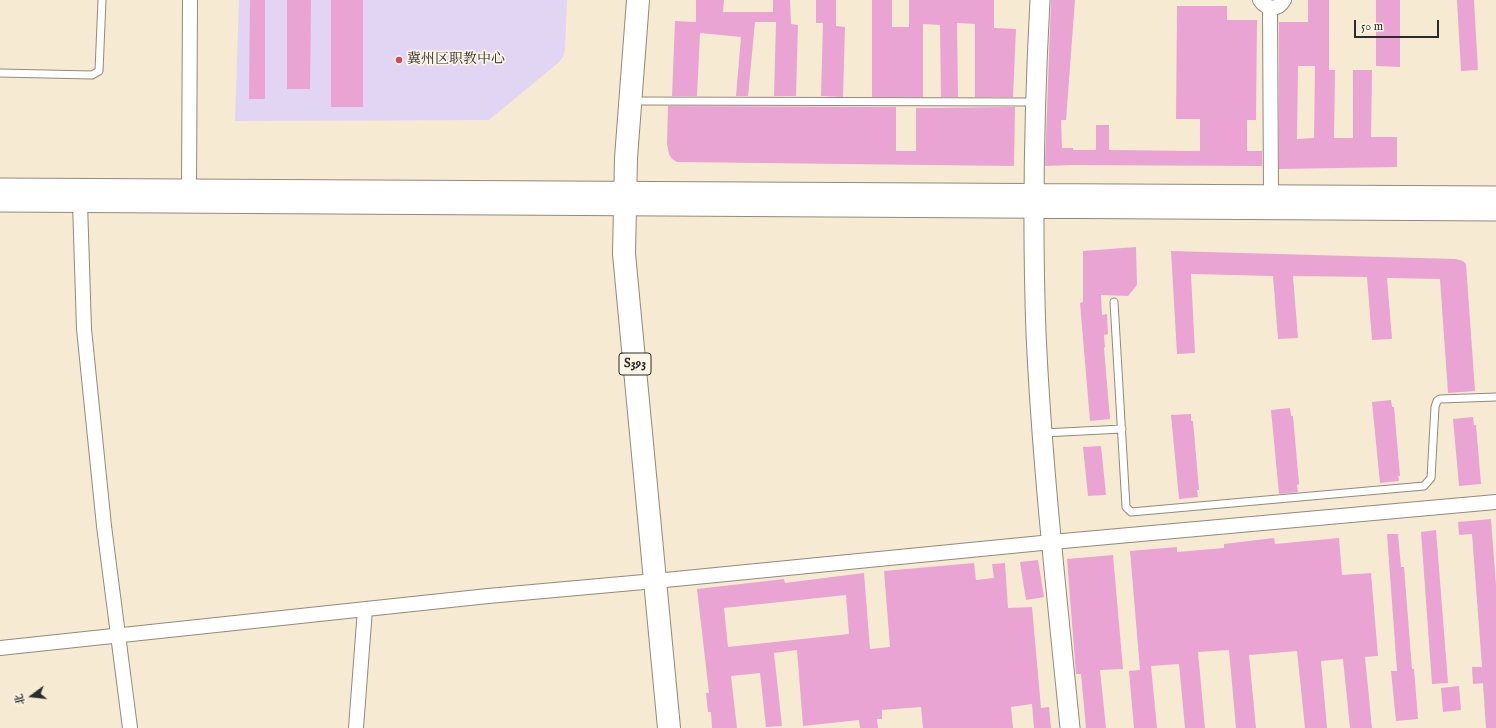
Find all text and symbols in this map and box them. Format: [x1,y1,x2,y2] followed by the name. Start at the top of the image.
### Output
[1356,12,1441,38] scale bar
[1361,19,1383,34] text: 50 m
[407,52,505,68] place label: 冀州区职教中心
[394,55,404,65] marker: 冀州区职教中心
[619,353,651,375] road number: S393
[12,676,52,716] north arrow
[12,692,29,706] text: 北

